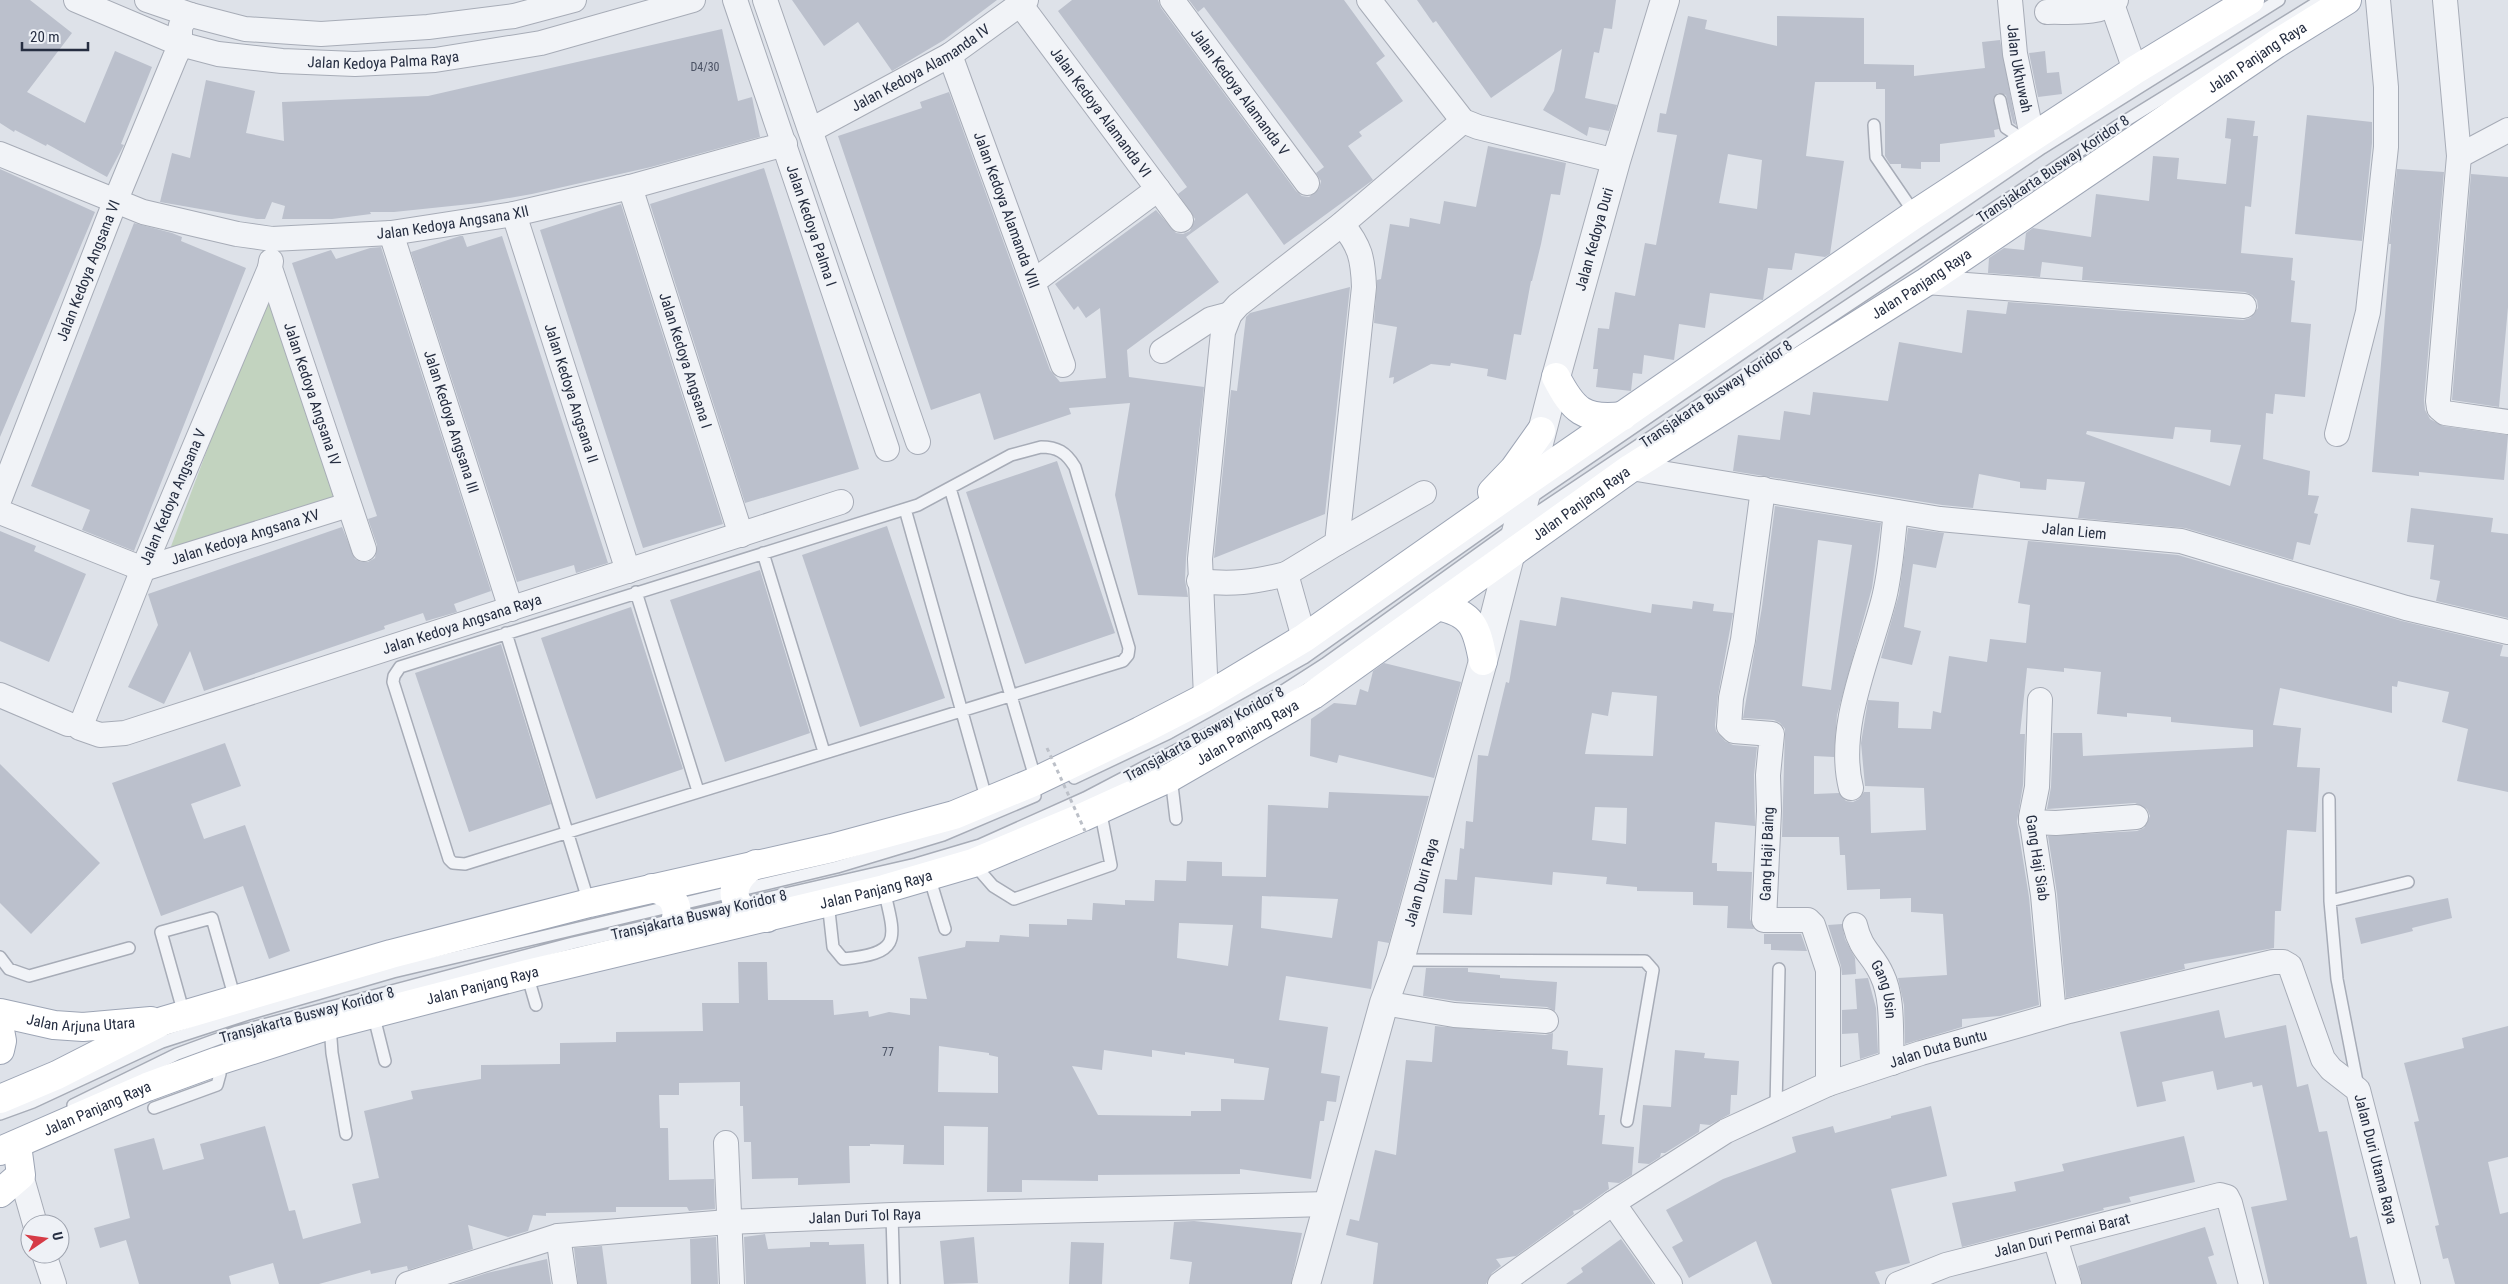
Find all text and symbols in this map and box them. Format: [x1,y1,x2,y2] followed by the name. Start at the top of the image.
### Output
[2204,18,2310,97] street label: Jalan Panjang Raya
[22,20,89,52] scale bar
[848,20,994,116] street label: Jalan Kedoya Alamanda IV
[2003,23,2036,114] street label: Jalan Ukhuwah
[1187,24,1293,160] street label: Jalan Kedoya Alamanda V
[30,28,60,46] text: 20 m
[1046,44,1155,181] street label: Jalan Kedoya Alamanda VI
[307,47,460,73] street label: Jalan Kedoya Palma Raya
[690,60,720,74] house number: D4/30
[1973,111,2133,227] street label: Transjakarta Busway Koridor 8
[970,129,1043,291] street label: Jalan Kedoya Alamanda VIII
[782,162,840,288] street label: Jalan Kedoya Palma I
[1571,186,1617,293] street label: Jalan Kedoya Duri
[53,197,124,344] street label: Jalan Kedoya Angsana VI
[376,202,531,243] street label: Jalan Kedoya Angsana XII
[1868,245,1975,323] street label: Jalan Panjang Raya
[655,290,715,431] street label: Jalan Kedoya Angsana I
[280,320,345,469] street label: Jalan Kedoya Angsana IV
[541,321,602,465] street label: Jalan Kedoya Angsana II
[1636,336,1796,452] street label: Transjakarta Busway Koridor 8
[420,348,482,495] street label: Jalan Kedoya Angsana III
[136,426,210,568] street label: Jalan Kedoya Angsana V
[1529,463,1633,545] street label: Jalan Panjang Raya
[169,505,322,569] street label: Jalan Kedoya Angsana XV
[2041,519,2107,543] street label: Jalan Liem
[380,590,544,658] street label: Jalan Kedoya Angsana Raya
[1121,682,1287,786] street label: Transjakarta Busway Koridor 8
[1193,696,1302,770] street label: Jalan Panjang Raya
[1756,807,1778,901] street label: Gang Haji Baing
[2022,814,2052,902] street label: Gang Haji Siab
[1401,836,1442,929] street label: Jalan Duri Raya
[818,866,934,913] street label: Jalan Panjang Raya
[609,886,789,944] street label: Transjakarta Busway Koridor 8
[1867,957,1900,1019] street label: Gang Usin
[424,963,540,1009] street label: Jalan Panjang Raya
[218,983,396,1047] street label: Transjakarta Busway Koridor 8
[25,1010,136,1036] street label: Jalan Arjuna Utara
[1887,1026,1989,1072] street label: Jalan Duta Buntu
[882,1045,894,1059] house number: 77
[41,1077,154,1140] street label: Jalan Panjang Raya
[2350,1092,2401,1226] street label: Jalan Duri Utama Raya
[808,1205,921,1228] street label: Jalan Duri Tol Raya
[1992,1209,2132,1261] street label: Jalan Duri Permai Barat
[20,1214,70,1264] north arrow
[49,1230,66,1242] text: U

